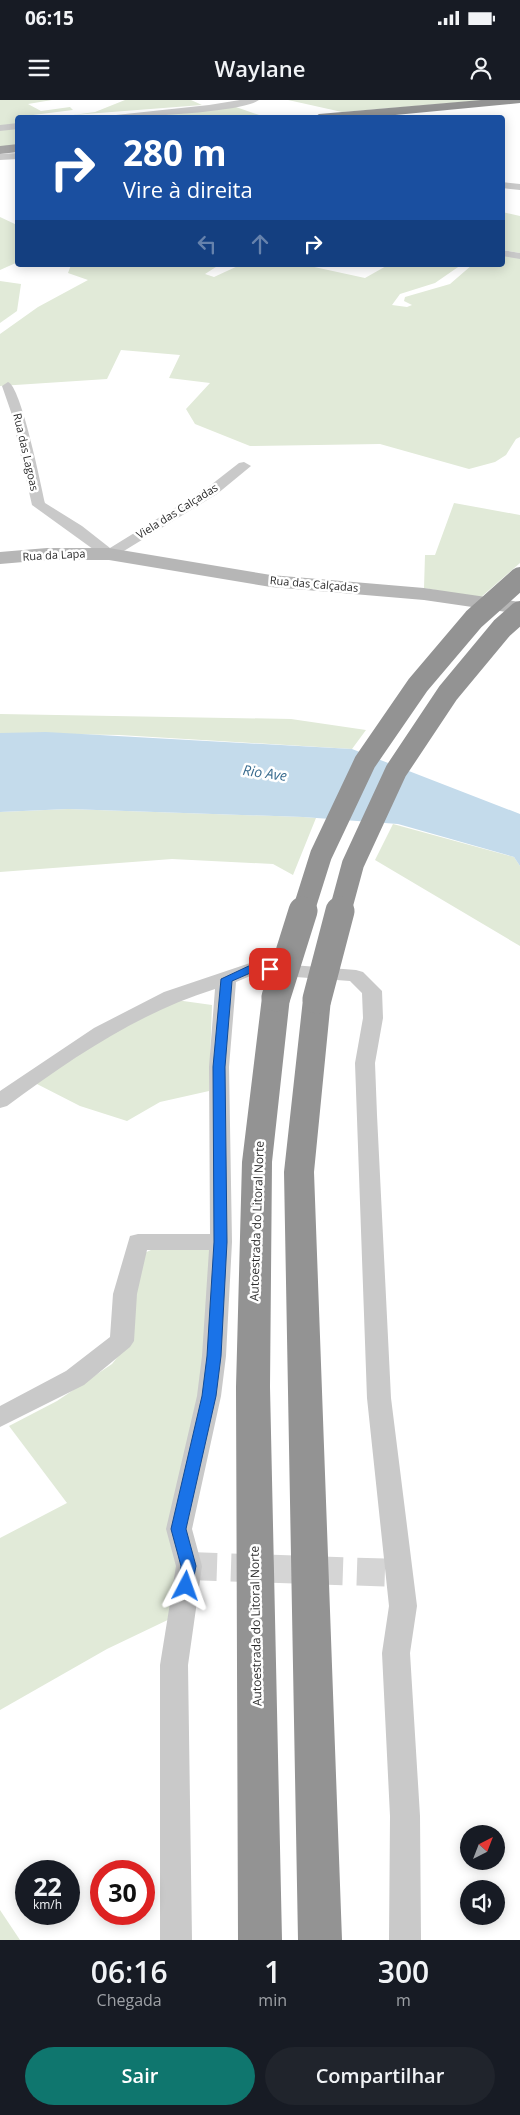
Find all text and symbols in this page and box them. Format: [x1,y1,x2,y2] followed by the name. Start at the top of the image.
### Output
[25,5,74,31] text: 06:15
[215,53,305,83] text: Waylane
[25,54,53,82] icon: menu
[467,54,495,82] icon: person
[123,129,227,176] text: 280 m
[40,135,105,200] icon: right
[123,174,253,204] text: Vire à direita
[193,230,221,258] icon: left
[246,230,274,258] icon: ahead
[299,230,327,258] icon: right
[10,412,43,492] street label: Rua das Lagoas
[133,479,220,542] street label: Viela das Calçadas
[22,545,86,564] street label: Rua da Lapa
[269,572,359,595] street label: Rua das Calçadas
[242,760,288,785] water label: Rio Ave
[249,948,291,990] pin
[256,955,284,983] icon: arrive
[245,1140,268,1301] street label: Autoestrada do Litoral Norte
[246,1545,265,1706] street label: Autoestrada do Litoral Norte
[159,1559,211,1611] position arrow
[460,1825,505,1870] north arrow
[460,1825,505,1925] map controls
[90,1860,155,1925] speed limit sign: 30
[33,1869,62,1903] text: 22
[460,1880,505,1925] button: sound
[33,1896,62,1913] text: km/h
[91,1951,168,1992] text: 06:16
[264,1951,281,1992] text: 1
[378,1951,429,1992] text: 300
[97,1989,162,2011] text: Chegada
[258,1989,287,2011] text: min
[396,1989,411,2011] text: m
[25,2047,255,2105] button: Sair
[265,2047,495,2105] button: Compartilhar

